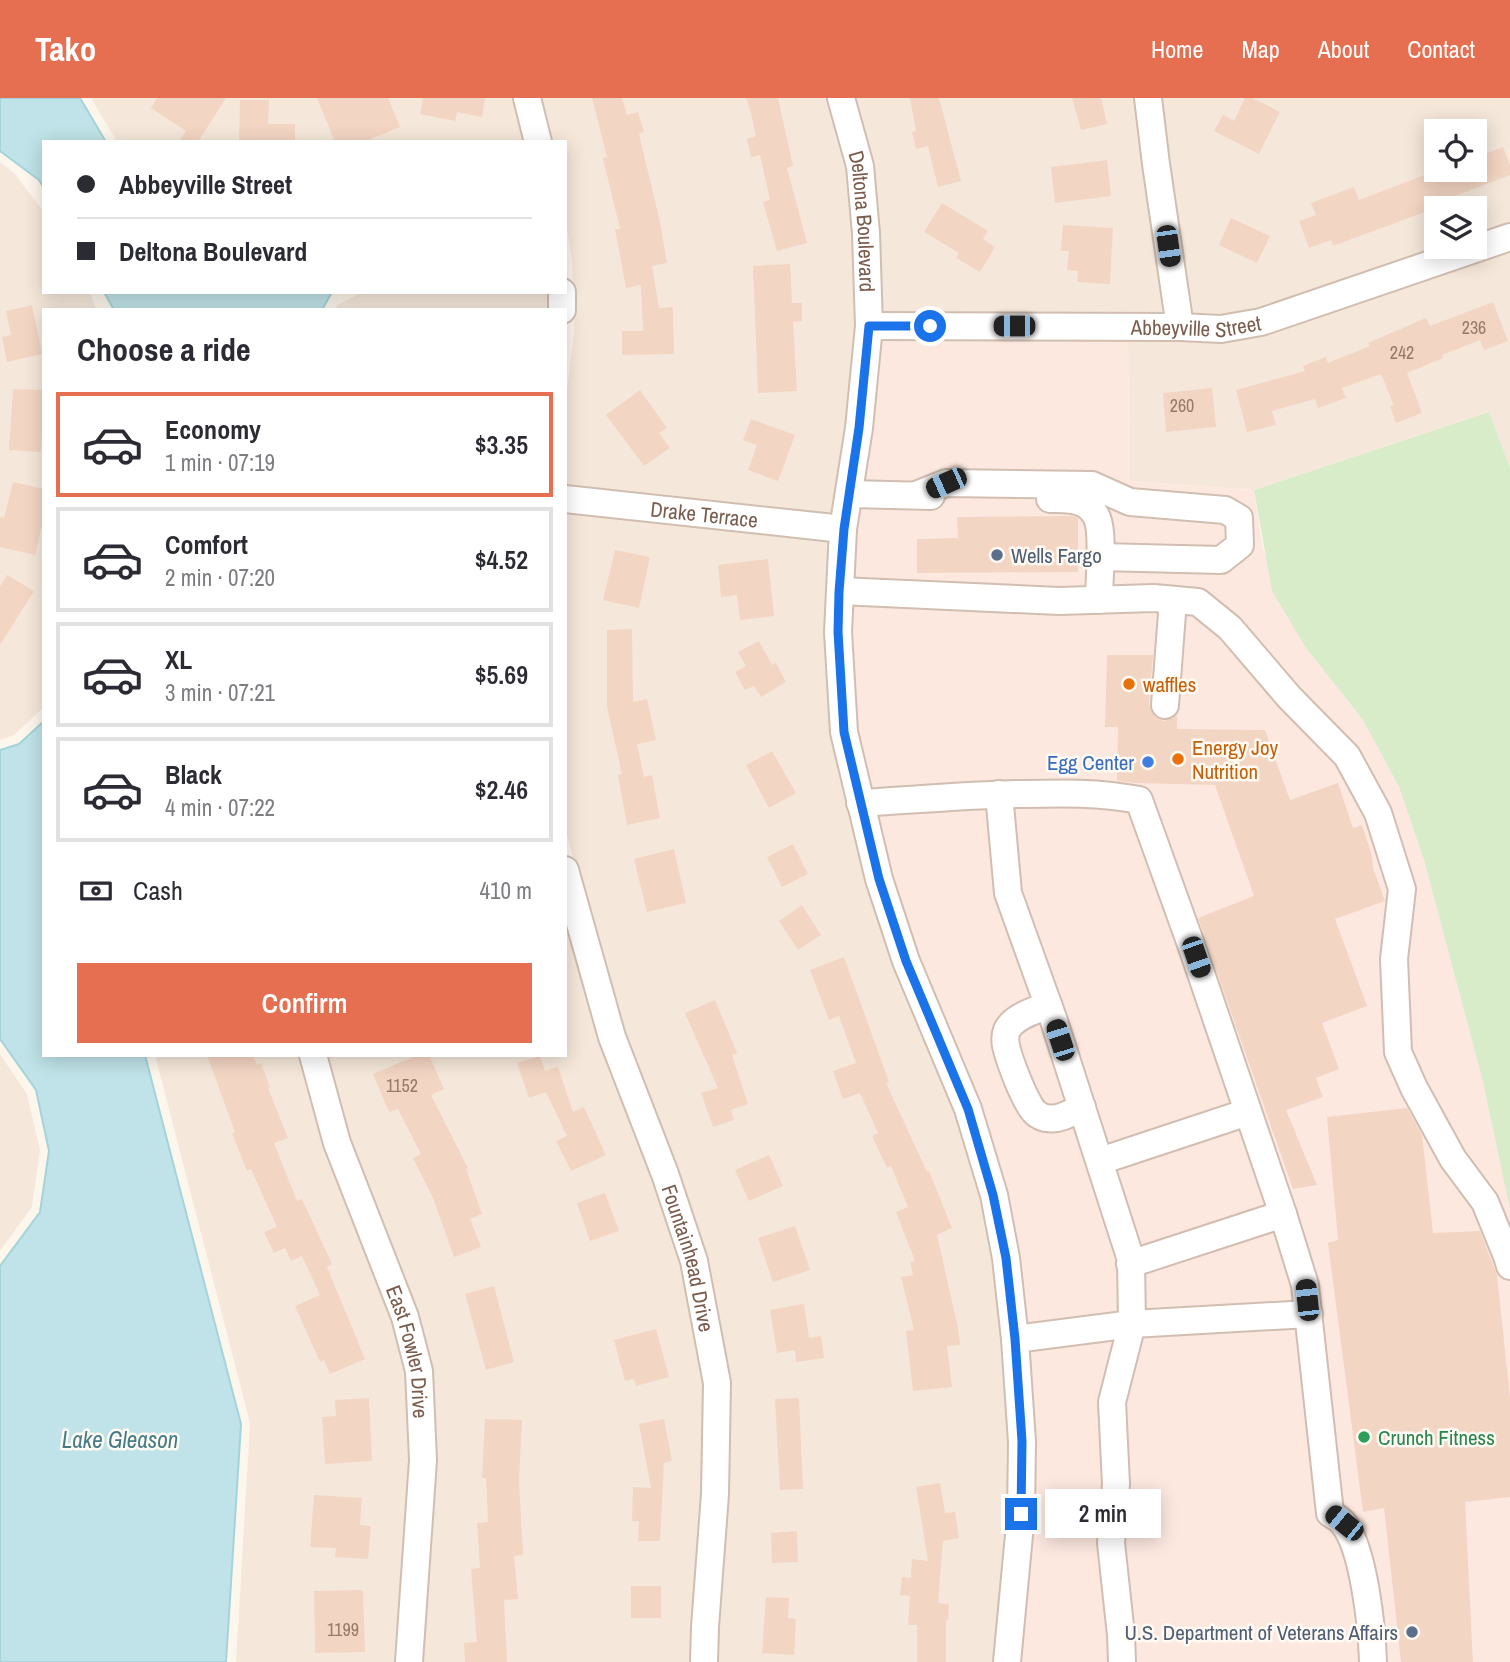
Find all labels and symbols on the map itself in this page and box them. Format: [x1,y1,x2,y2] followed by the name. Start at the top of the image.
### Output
[842,147,882,292] street label: Deltona Boulevard
[1155,224,1182,268] car
[1130,308,1263,344] street label: Abbeyville Street
[914,310,946,342] route start
[1462,315,1486,340] house number: 236
[994,316,1036,337] car
[1390,340,1414,365] house number: 242
[1170,393,1194,418] house number: 260
[923,465,970,501] car
[649,494,759,534] street label: Drake Terrace
[1011,541,1102,570] place label: Wells Fargo
[989,547,1005,563] marker: Wells Fargo
[1143,670,1196,699] place label: waffles
[1121,676,1137,692] marker: waffles
[1192,733,1279,786] place label: Energy Joy Nutrition
[1047,748,1134,777] place label: Egg Center
[1170,751,1186,767] marker: Energy Joy Nutrition
[1140,754,1156,770] marker: Egg Center
[1180,934,1213,980] car
[1044,1017,1077,1063] car
[386,1073,418,1098] house number: 1152
[655,1181,722,1334] street label: Fountainhead Drive
[1295,1278,1320,1322] car
[379,1281,436,1419] street label: East Fowler Drive
[1378,1423,1495,1452] place label: Crunch Fitness
[62,1424,178,1455] water label: Lake Gleason
[1356,1429,1372,1445] marker: Crunch Fitness
[1046,1490,1161,1538] callout: 2 min
[1005,1498,1037,1530] route end
[1322,1502,1367,1544] car
[327,1617,359,1642] house number: 1199
[1125,1618,1398,1647] place label: U.S. Department of Veterans Affairs
[1404,1624,1420,1640] marker: U.S. Department of Veterans Affairs

